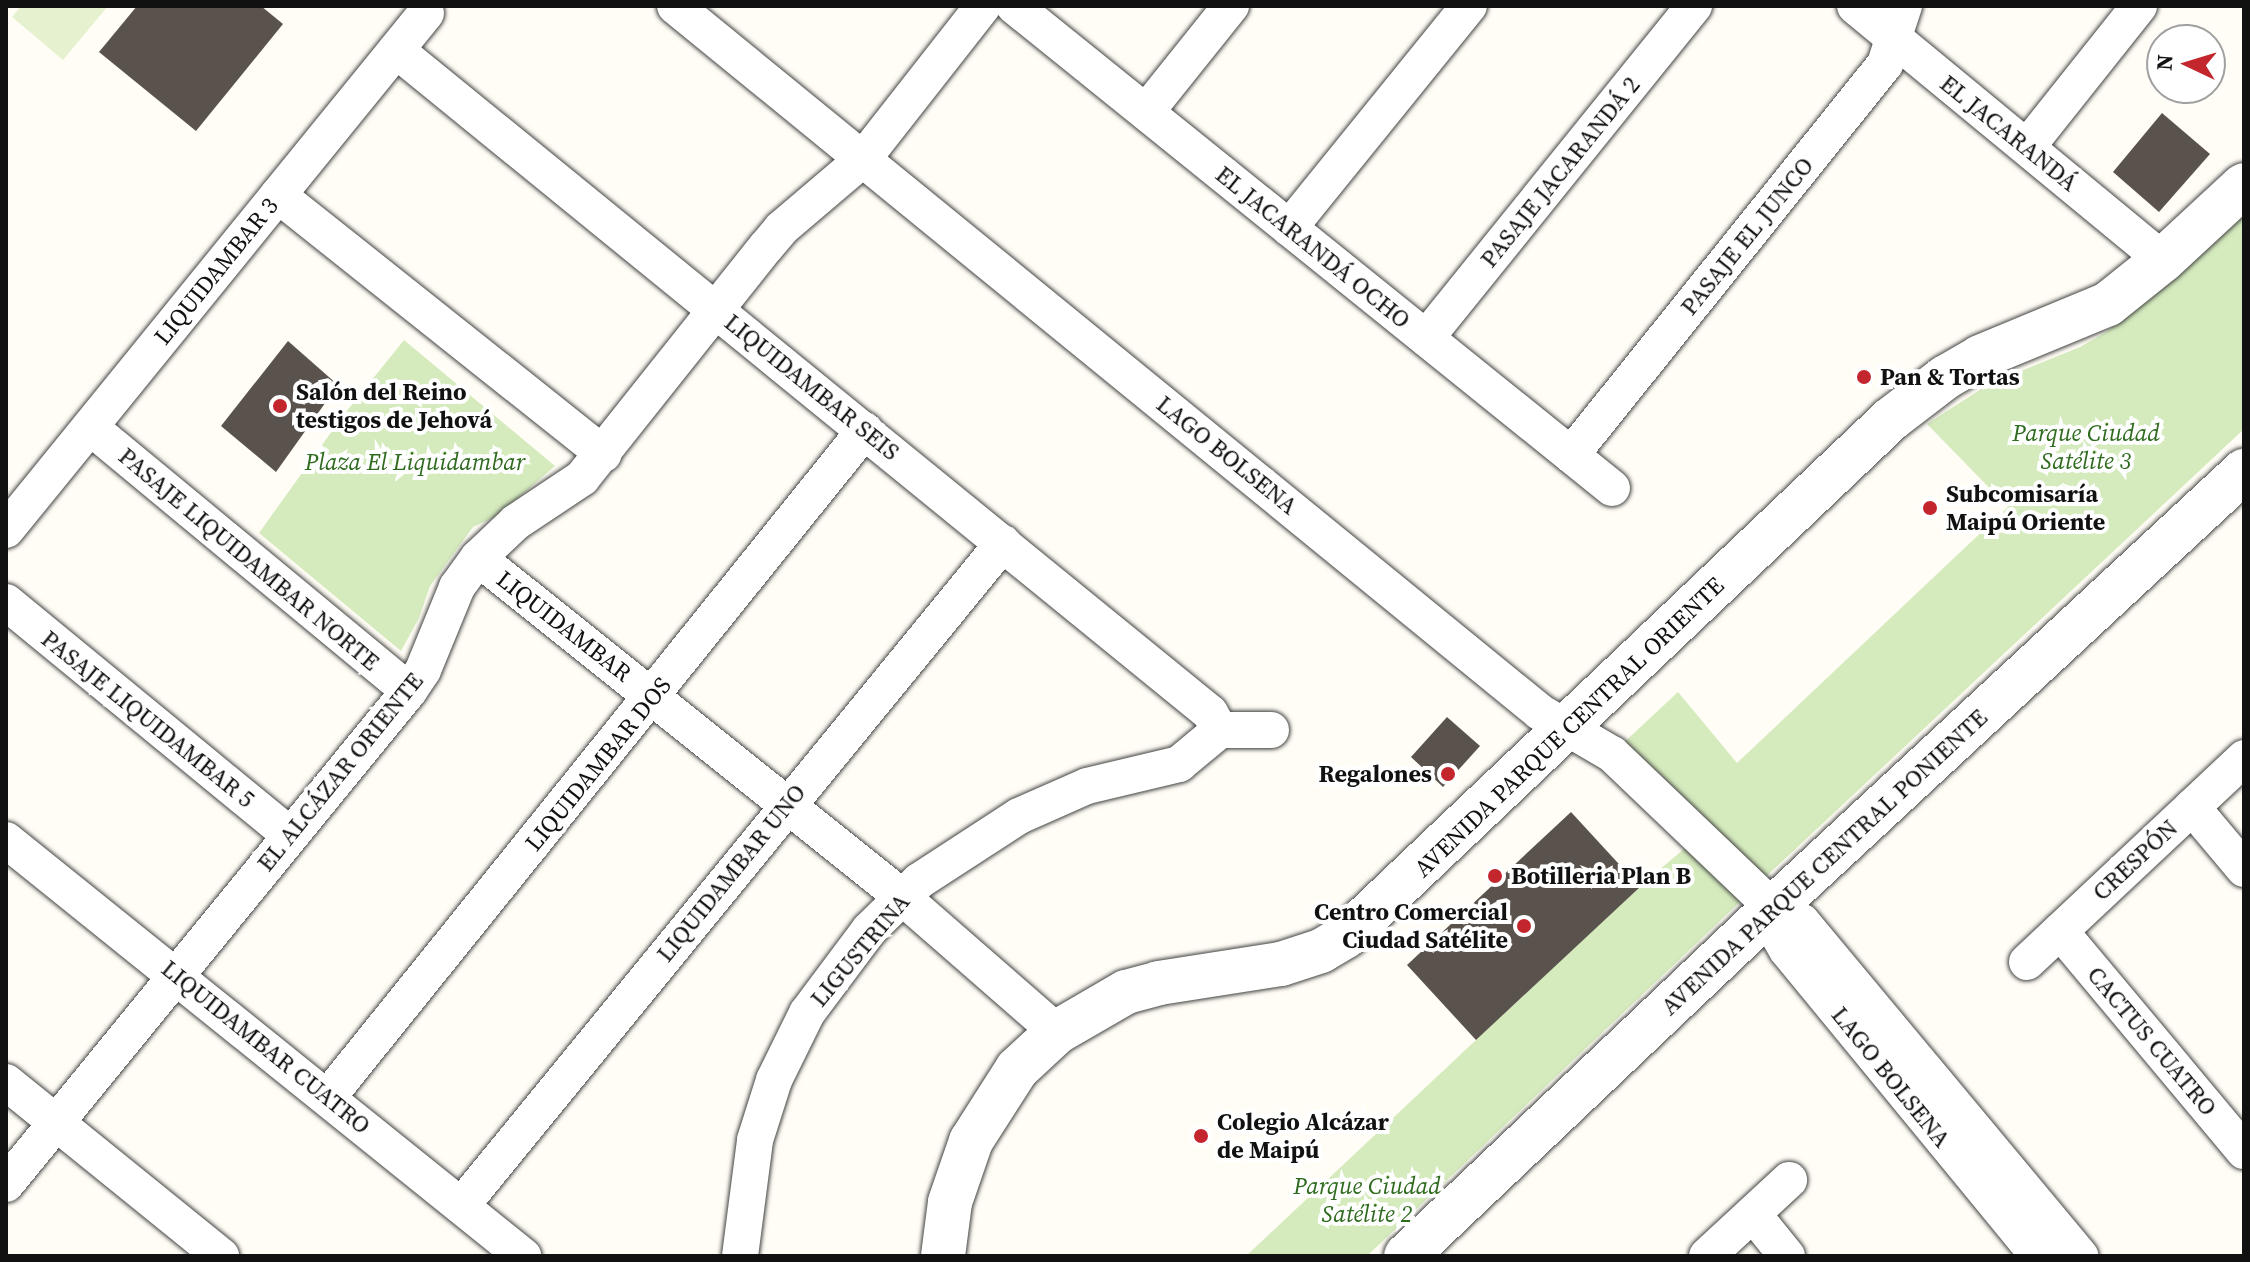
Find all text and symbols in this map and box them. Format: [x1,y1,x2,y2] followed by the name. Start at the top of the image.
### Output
[2146,24,2226,104] north arrow
[2149,53,2180,72] text: N
[1934,69,2084,197] street label: EL JACARANDÁ
[1474,71,1646,273] street label: PASAJE JACARANDÁ 2
[1675,151,1819,321] street label: PASAJE EL JUNCO
[1210,160,1416,334] street label: EL JACARANDÁ OCHO
[148,192,284,350] street label: LIQUIDAMBAR 3
[719,308,905,466] street label: LIQUIDAMBAR SEIS
[1880,363,2020,391] place label: Pan & Tortas
[1855,368,1873,386] marker: Pan & Tortas
[296,378,492,434] place label: Salón del Reino testigos de Jehová
[1151,389,1303,521] street label: LAGO BOLSENA
[271,397,289,415] marker: Salón del Reino testigos de Jehová
[2012,419,2160,475] park label: Parque Ciudad Satélite 3
[113,442,385,676] street label: PASAJE LIQUIDAMBAR NORTE
[305,448,525,476] park label: Plaza El Liquidambar
[1946,480,2105,536] place label: Subcomisaría Maipú Oriente
[1921,499,1939,517] marker: Subcomisaría Maipú Oriente
[491,564,637,688] street label: LIQUIDAMBAR
[1408,571,1730,883] street label: AVENIDA PARQUE CENTRAL ORIENTE
[36,624,260,814] street label: PASAJE LIQUIDAMBAR 5
[251,667,429,877] street label: EL ALCÁZAR ORIENTE
[519,671,677,857] street label: LIQUIDAMBAR DOS
[1655,703,1993,1021] street label: AVENIDA PARQUE CENTRAL PONIENTE
[1319,760,1432,788] place label: Regalones
[1439,765,1457,783] marker: Regalones
[651,778,811,968] street label: LIQUIDAMBAR UNO
[2087,813,2183,907] street label: CRESPÓN
[1511,862,1691,890] place label: Botilleria Plan B
[1486,867,1504,885] marker: Botilleria Plan B
[804,888,916,1012] street label: LIGUSTRINA
[1314,898,1508,954] place label: Centro Comercial Ciudad Satélite
[1515,917,1533,935] marker: Centro Comercial Ciudad Satélite
[156,954,376,1140] street label: LIQUIDAMBAR CUATRO
[2081,961,2223,1121] street label: CACTUS CUATRO
[1825,1001,1957,1153] street label: LAGO BOLSENA
[1217,1108,1389,1164] place label: Colegio Alcázar de Maipú
[1192,1127,1210,1145] marker: Colegio Alcázar de Maipú
[1293,1172,1441,1228] park label: Parque Ciudad Satélite 2

